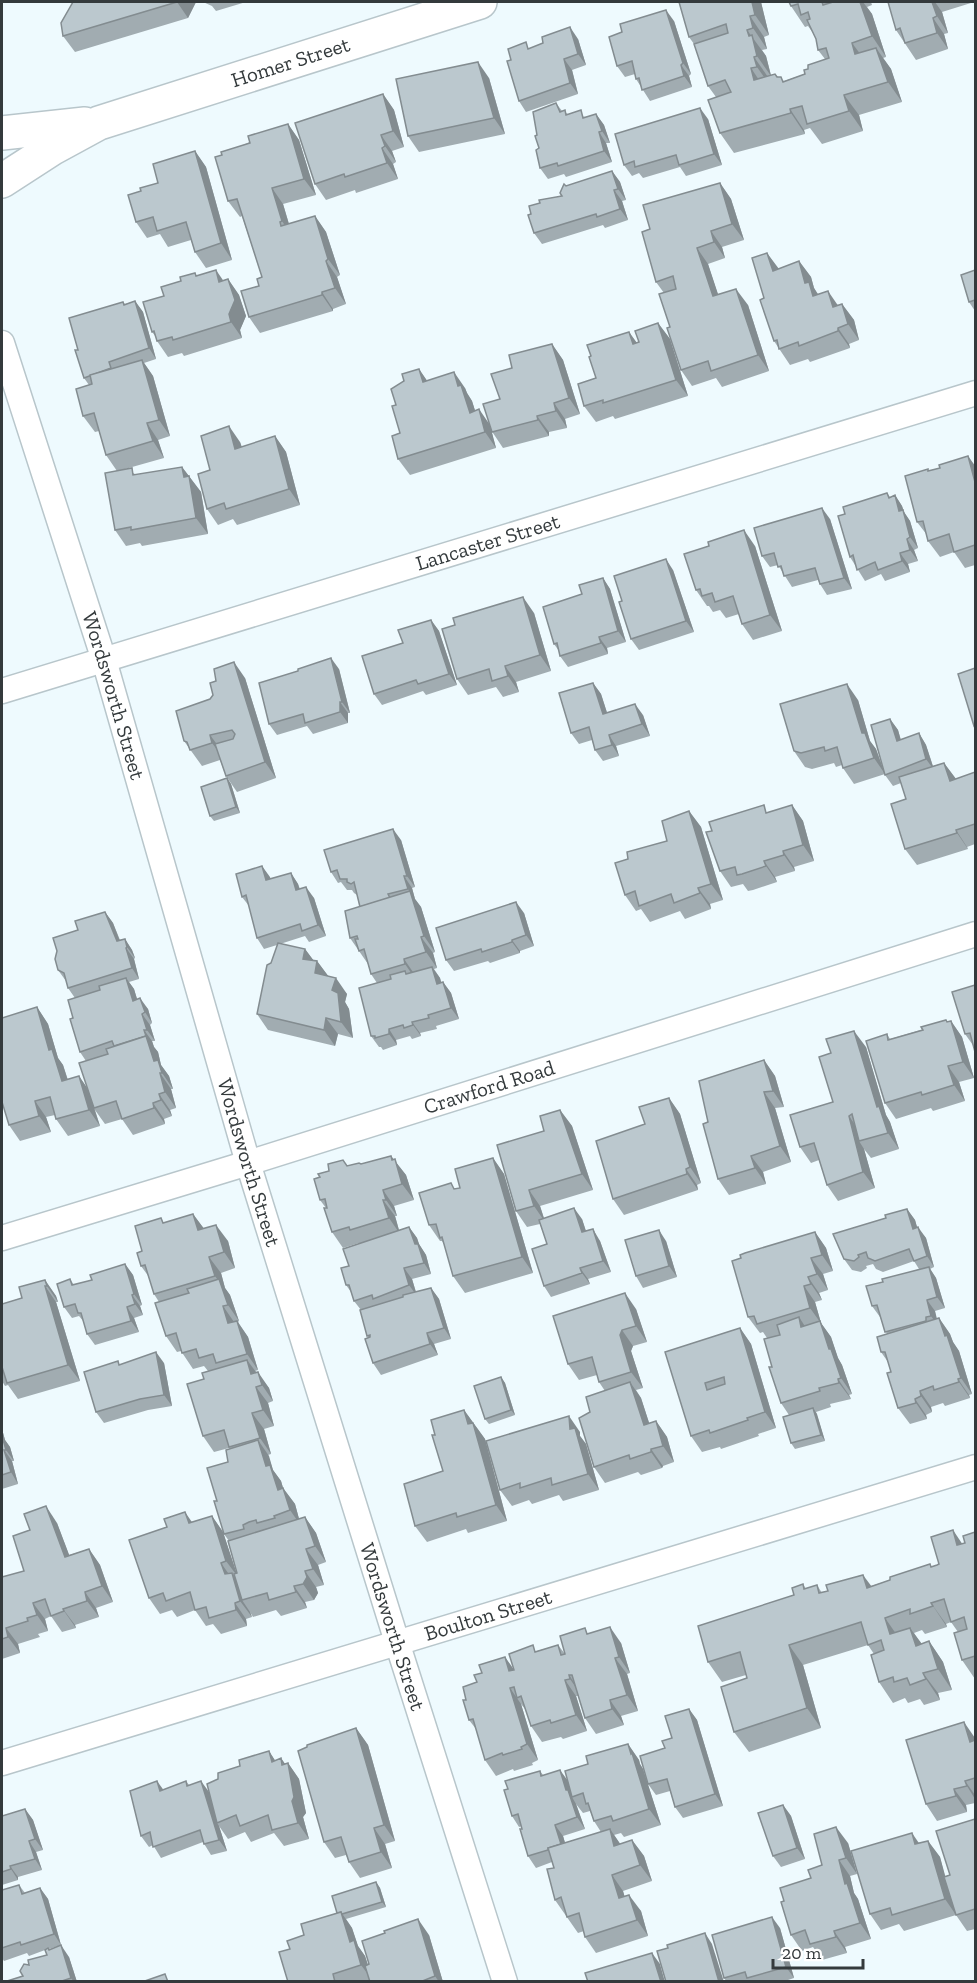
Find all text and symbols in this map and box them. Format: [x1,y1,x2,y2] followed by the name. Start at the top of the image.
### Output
[228,31,353,92] street label: Homer Street
[413,508,563,576] street label: Lancaster Street
[77,608,151,783] street label: Wordsworth Street
[420,1054,558,1119] street label: Crawford Road
[212,1076,286,1250] street label: Wordsworth Street
[355,1540,431,1714] street label: Wordsworth Street
[421,1584,555,1646] street label: Boulton Street
[773,1932,863,1970] scale bar
[782,1942,822,1964] text: 20 m

